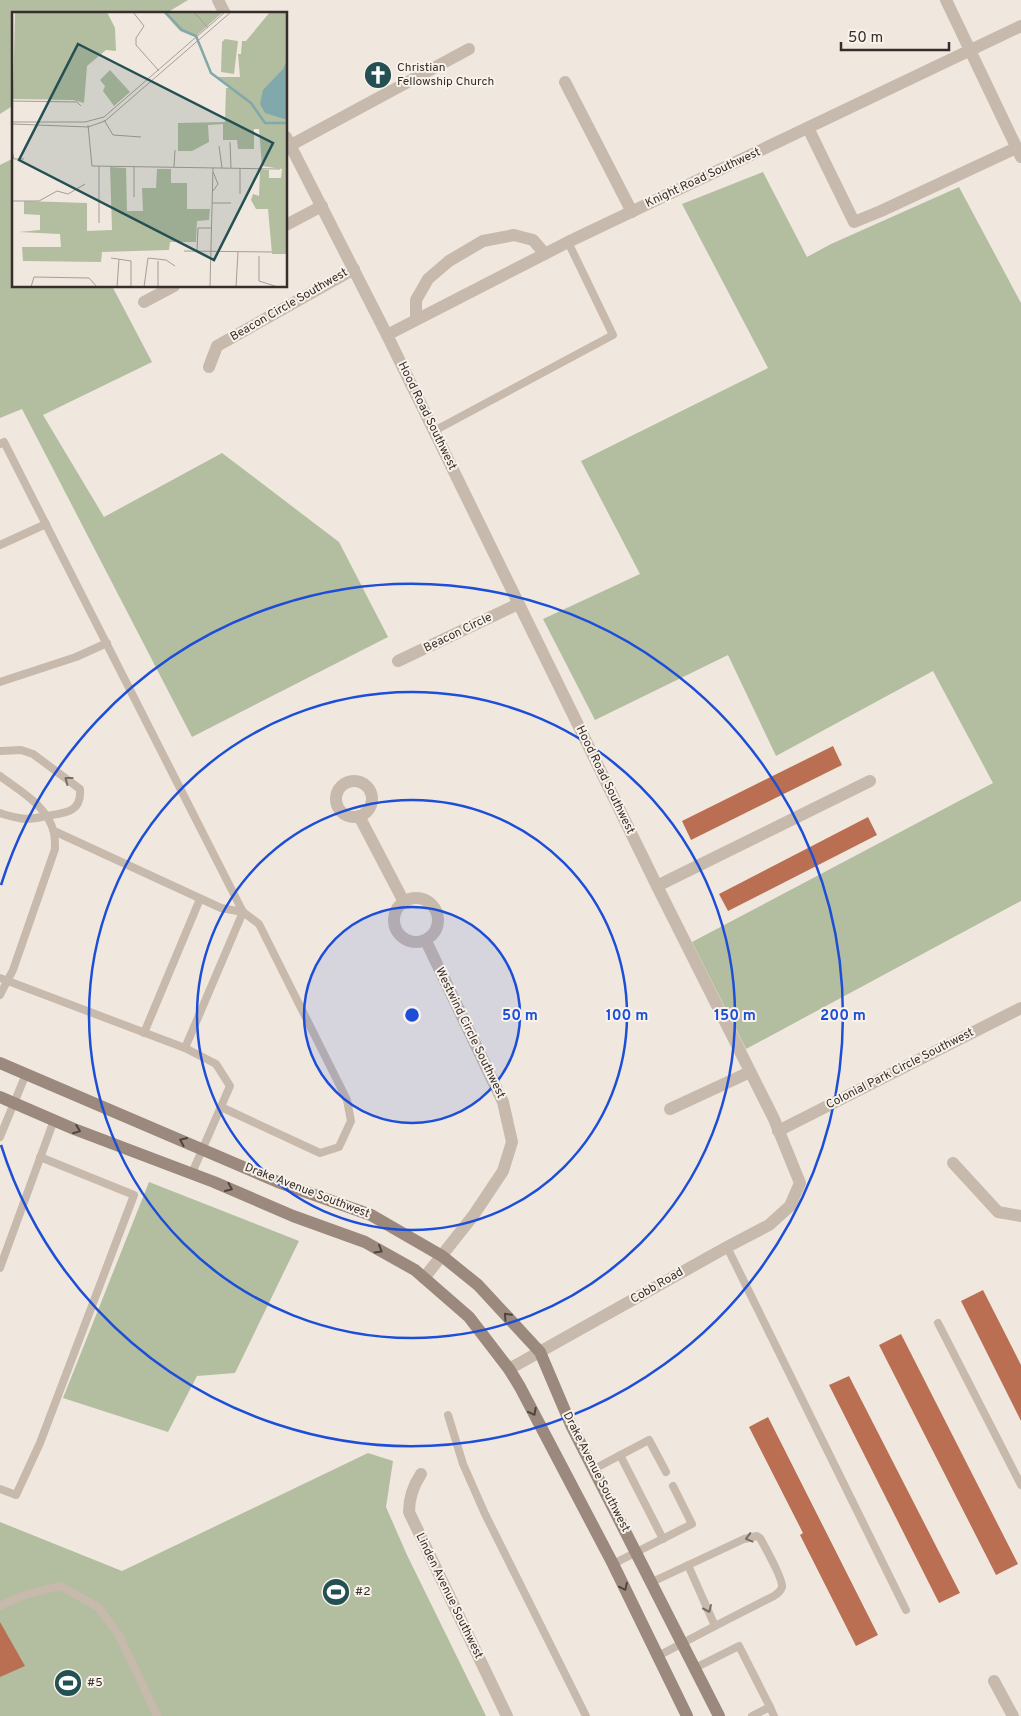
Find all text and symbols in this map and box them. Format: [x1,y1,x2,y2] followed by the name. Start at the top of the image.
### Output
[12,12,288,288] inset map
[841,20,948,52] scale bar
[848,29,883,48] text: 50 m
[363,60,393,90] church icon: Christian Fellowship Church
[397,60,494,90] place label: Christian Fellowship Church
[643,144,763,212] street label: Knight Road Southwest
[227,265,351,345] street label: Beacon Circle Southwest
[394,359,460,473] street label: Hood Road Southwest
[421,610,495,656] street label: Beacon Circle
[572,723,638,837] street label: Hood Road Southwest
[64,777,74,786] one-way arrow
[431,965,509,1101] street label: Westwind Circle Southwest
[403,1006,421,1024] centre of rings
[502,1007,538,1026] text: 50 m
[606,1007,648,1026] text: 100 m
[714,1007,756,1026] text: 150 m
[820,1007,866,1026] text: 200 m
[823,1025,977,1113] street label: Colonial Park Circle Southwest
[72,1124,81,1134] one-way arrow
[180,1137,188,1147] one-way arrow
[242,1160,372,1222] street label: Drake Avenue Southwest
[224,1182,233,1193] one-way arrow
[374,1243,383,1253] one-way arrow
[628,1264,686,1308] street label: Cobb Road
[504,1313,513,1322] one-way arrow
[527,1406,537,1415] one-way arrow
[559,1409,633,1535] street label: Drake Avenue Southwest
[412,1530,486,1662] street label: Linden Avenue Southwest
[744,1532,753,1543] one-way arrow
[321,1577,351,1607] sports icon: #2
[618,1582,628,1591] one-way arrow
[355,1584,371,1600] place label: #2
[702,1604,712,1613] one-way arrow
[53,1668,83,1698] sports icon: #5
[87,1675,103,1691] place label: #5

